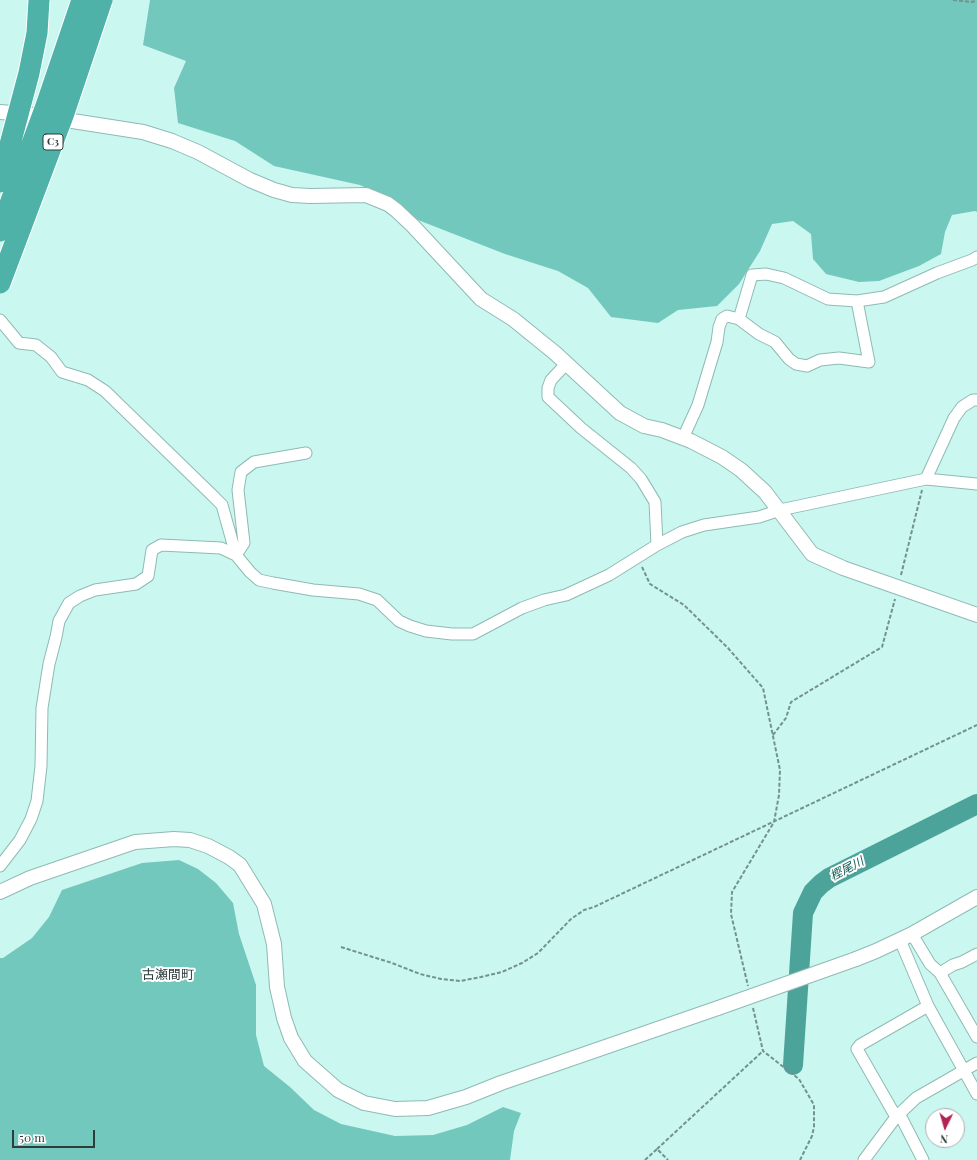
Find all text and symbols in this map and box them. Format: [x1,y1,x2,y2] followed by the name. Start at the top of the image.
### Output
[43,134,63,150] road number: C3
[828,854,866,884] water label: 樫尾川
[142,967,194,983] district label: 古瀬間町
[925,1108,965,1148] north arrow
[14,1122,97,1148] scale bar
[19,1129,45,1145] text: 50 m
[939,1132,949,1147] text: N

